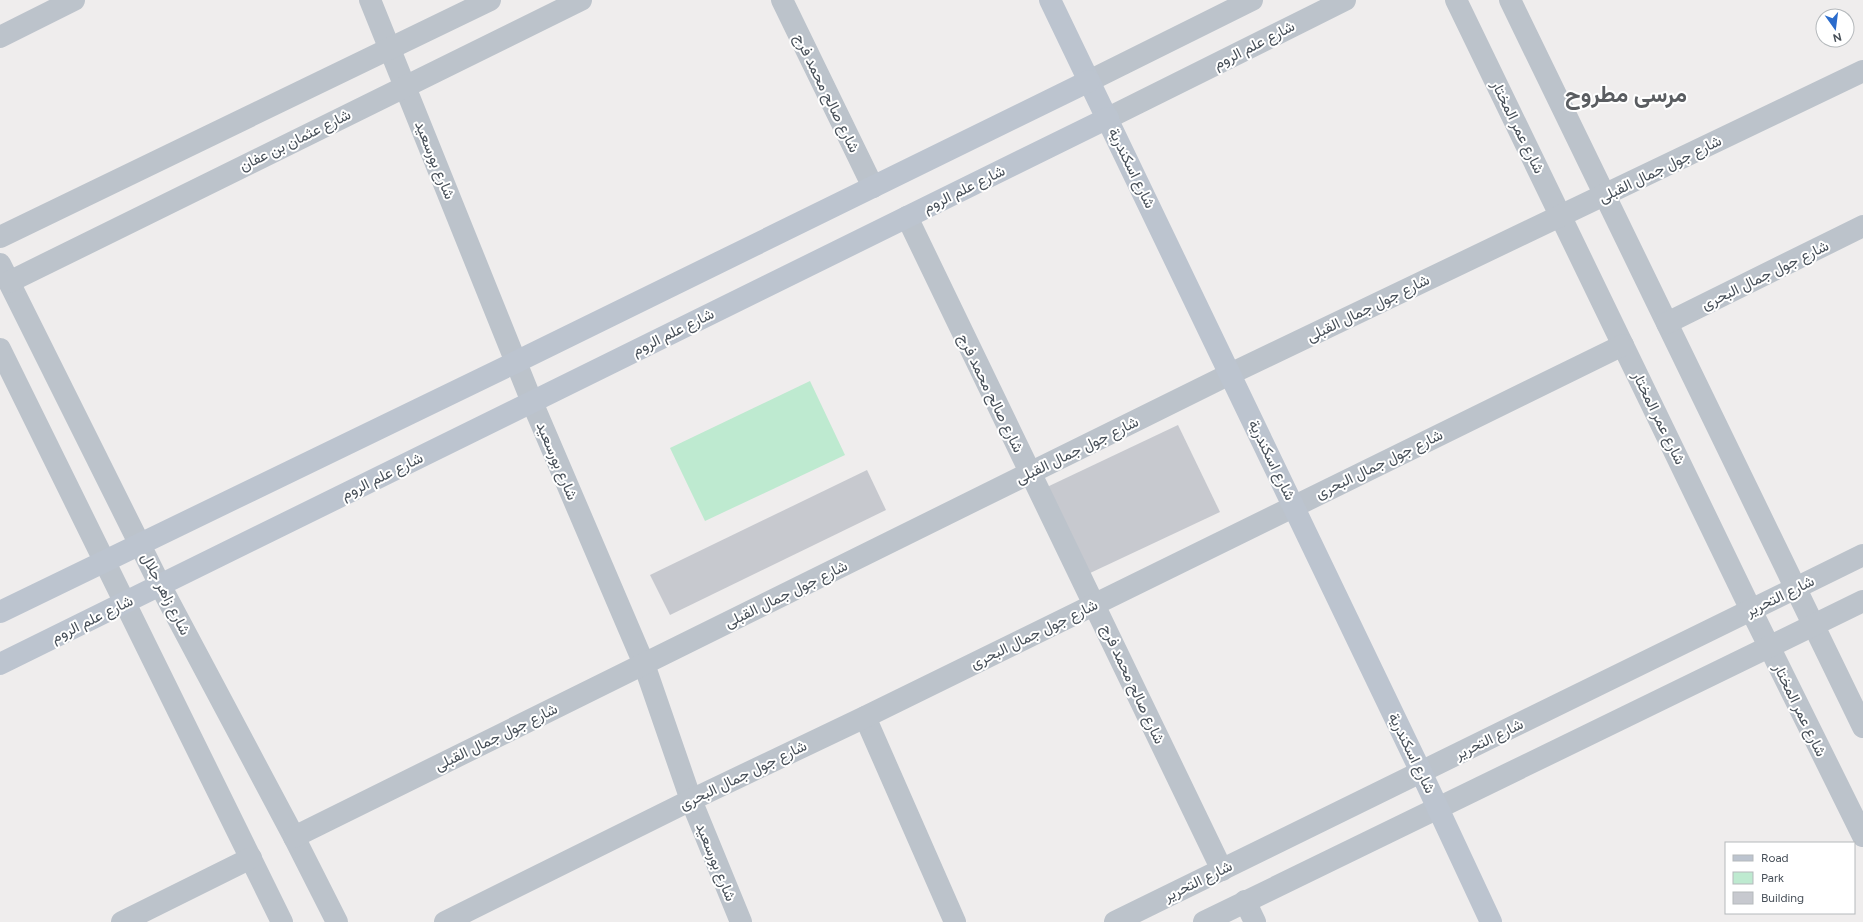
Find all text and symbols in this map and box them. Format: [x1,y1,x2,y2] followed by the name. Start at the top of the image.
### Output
[1815,8,1855,48] north arrow
[1210,17,1299,75] street label: شارع علم الروم
[1832,30,1843,45] text: N
[789,31,864,156] street label: شارع صالح محمد فرج
[1485,77,1548,177] street label: شارع عمر المختار
[1565,80,1687,110] district label: مرسى مطروح
[236,105,355,177] street label: شارع عثمان بن عفان
[409,118,459,203] street label: شارع بورسعيد
[1103,125,1159,212] street label: شارع اسكندرية
[1596,131,1726,208] street label: شارع جول جمال القبلى
[920,161,1009,218] street label: شارع علم الروم
[1698,236,1833,315] street label: شارع جول جمال البحرى
[1304,270,1434,347] street label: شارع جول جمال القبلى
[629,304,718,361] street label: شارع علم الروم
[953,331,1028,456] street label: شارع صالح محمد فرج
[1626,368,1689,468] street label: شارع عمر المختار
[1013,412,1143,489] street label: شارع جول جمال القبلى
[1243,417,1299,504] street label: شارع اسكندرية
[531,419,582,504] street label: شارع بورسعيد
[1312,425,1447,504] street label: شارع جول جمال البحرى
[338,448,427,505] street label: شارع علم الروم
[136,550,195,639] street label: شارع زاهر جلال
[722,556,852,633] street label: شارع جول جمال القبلى
[1742,572,1818,623] street label: شارع التحرير
[48,591,137,648] street label: شارع علم الروم
[967,595,1102,674] street label: شارع جول جمال البحرى
[1096,621,1169,748] street label: شارع صالح محمد فرج
[1767,660,1830,760] street label: شارع عمر المختار
[432,699,562,776] street label: شارع جول جمال القبلى
[1383,710,1439,797] street label: شارع اسكندرية
[1451,715,1527,766] street label: شارع التحرير
[676,736,811,815] street label: شارع جول جمال البحرى
[690,820,740,905] street label: شارع بورسعيد
[1725,842,1855,914] legend
[1761,851,1789,865] text: Road
[1160,857,1236,908] street label: شارع التحرير
[1761,871,1784,885] text: Park
[1761,891,1804,905] text: Building

